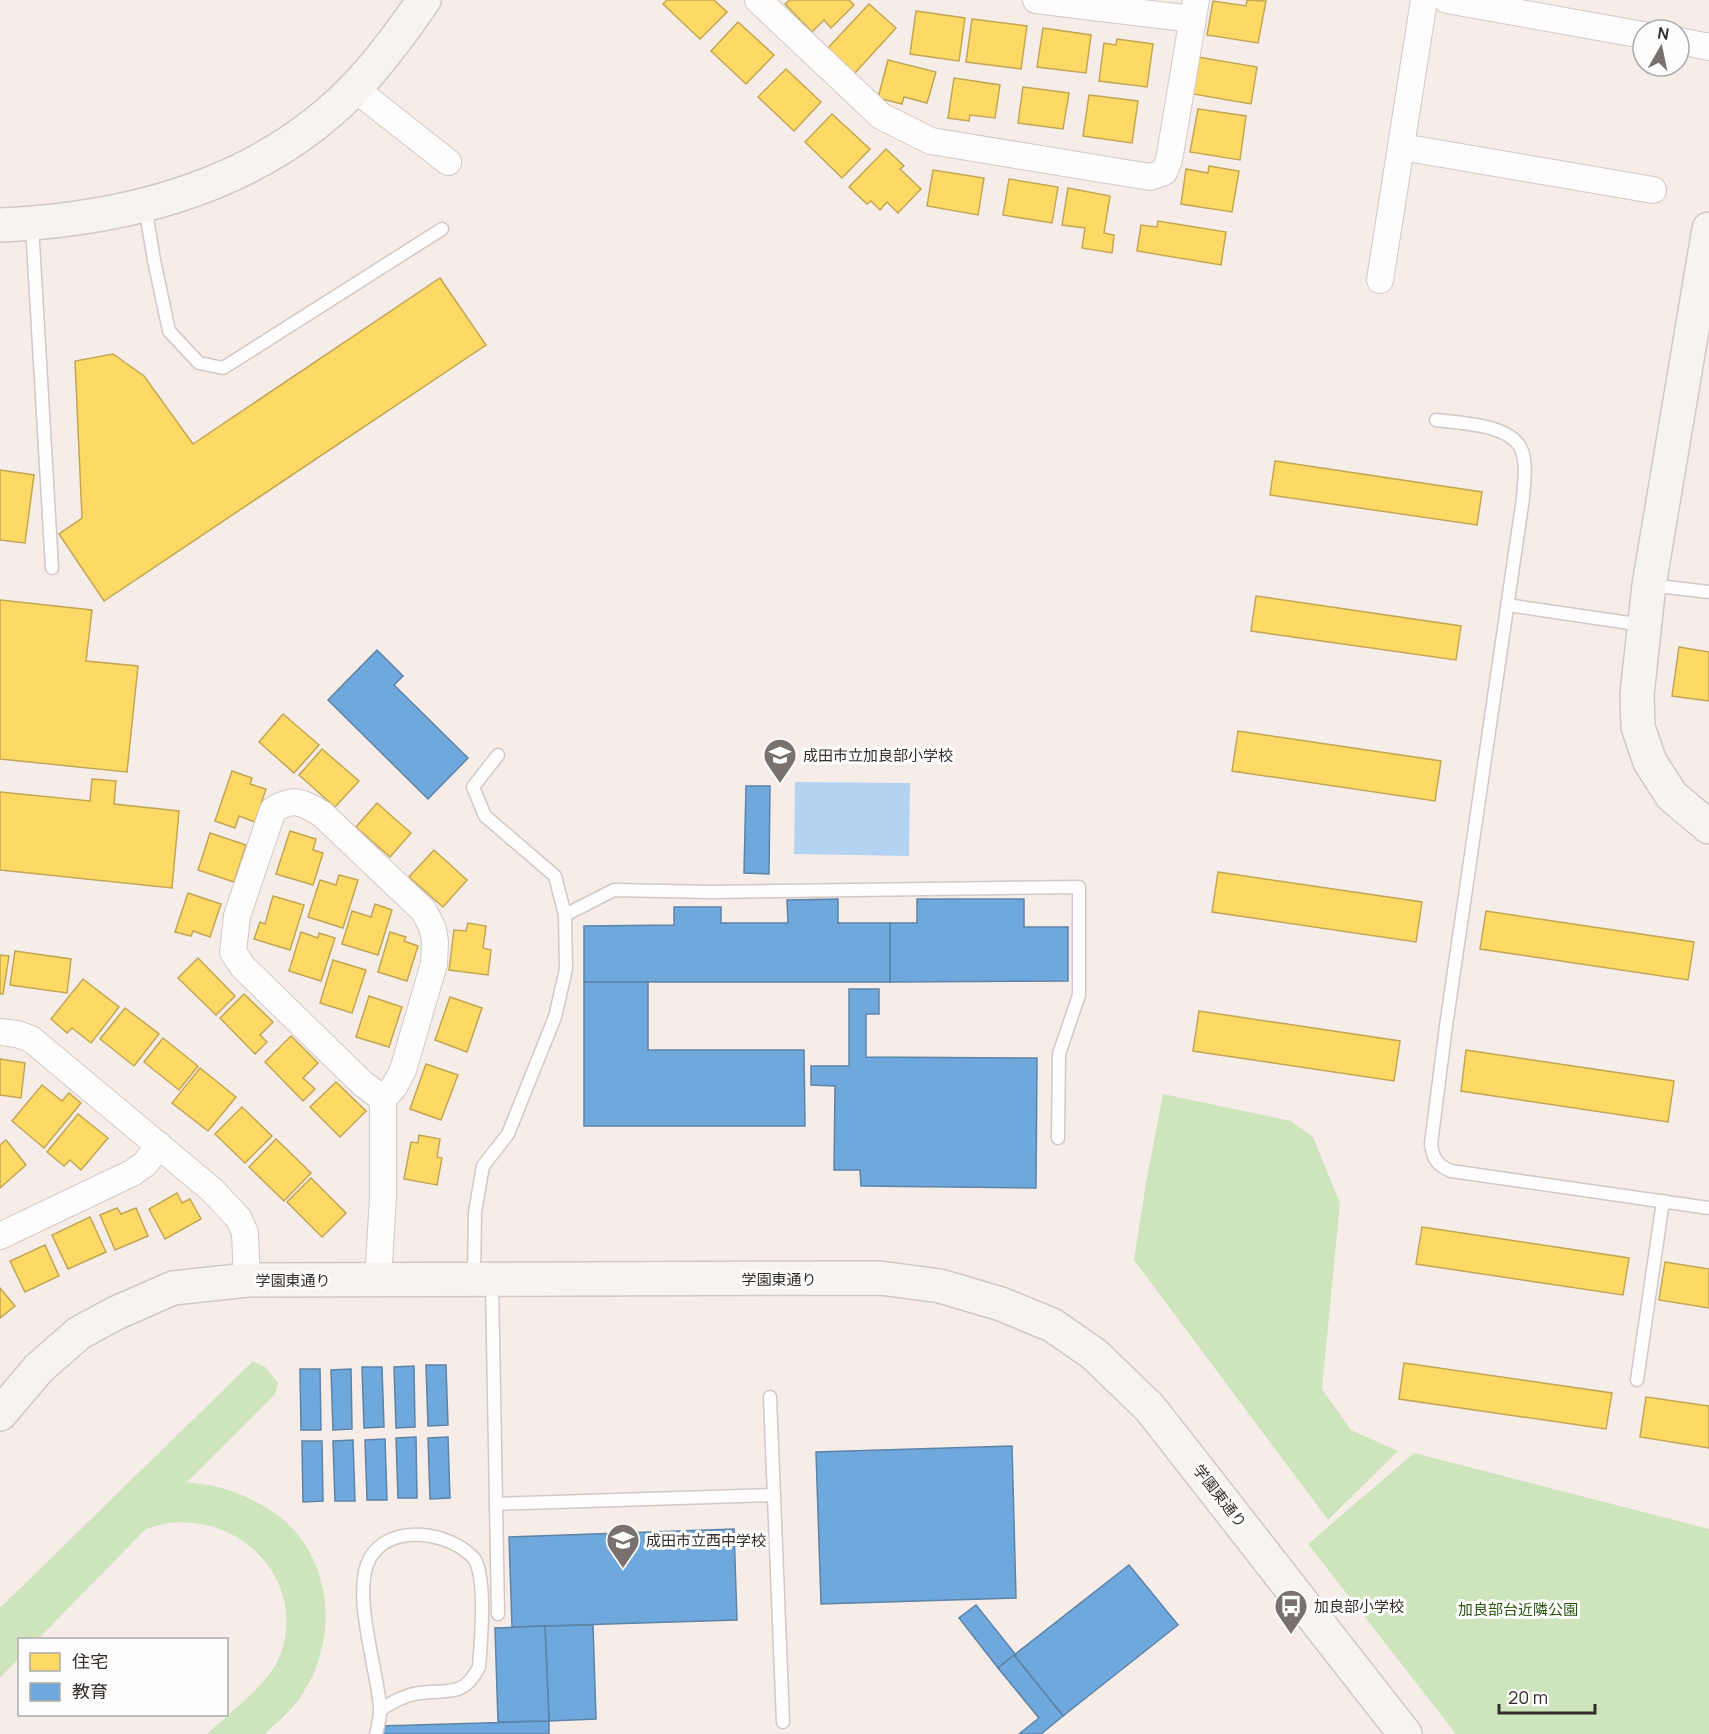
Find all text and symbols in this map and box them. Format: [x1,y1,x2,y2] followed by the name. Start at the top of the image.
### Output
[1631,18,1691,78] north arrow
[1656,21,1671,45] text: N
[762,737,798,784] school or university icon: 成田市立加良部小学校
[803,745,953,766] place label: 成田市立加良部小学校
[741,1269,817,1290] street label: 学園東通り
[255,1270,331,1291] street label: 学園東通り
[1189,1460,1251,1532] street label: 学園東通り
[605,1522,641,1569] school or university icon: 成田市立西中学校
[646,1530,766,1551] place label: 成田市立西中学校
[1273,1588,1309,1635] bus stop icon: 加良部小学校
[1314,1596,1404,1617] place label: 加良部小学校
[1458,1599,1578,1620] park label: 加良部台近隣公園
[18,1638,228,1716] legend
[72,1649,108,1673] text: 住宅
[1499,1677,1595,1715] scale bar
[72,1679,108,1703] text: 教育
[1508,1685,1548,1709] text: 20 m

